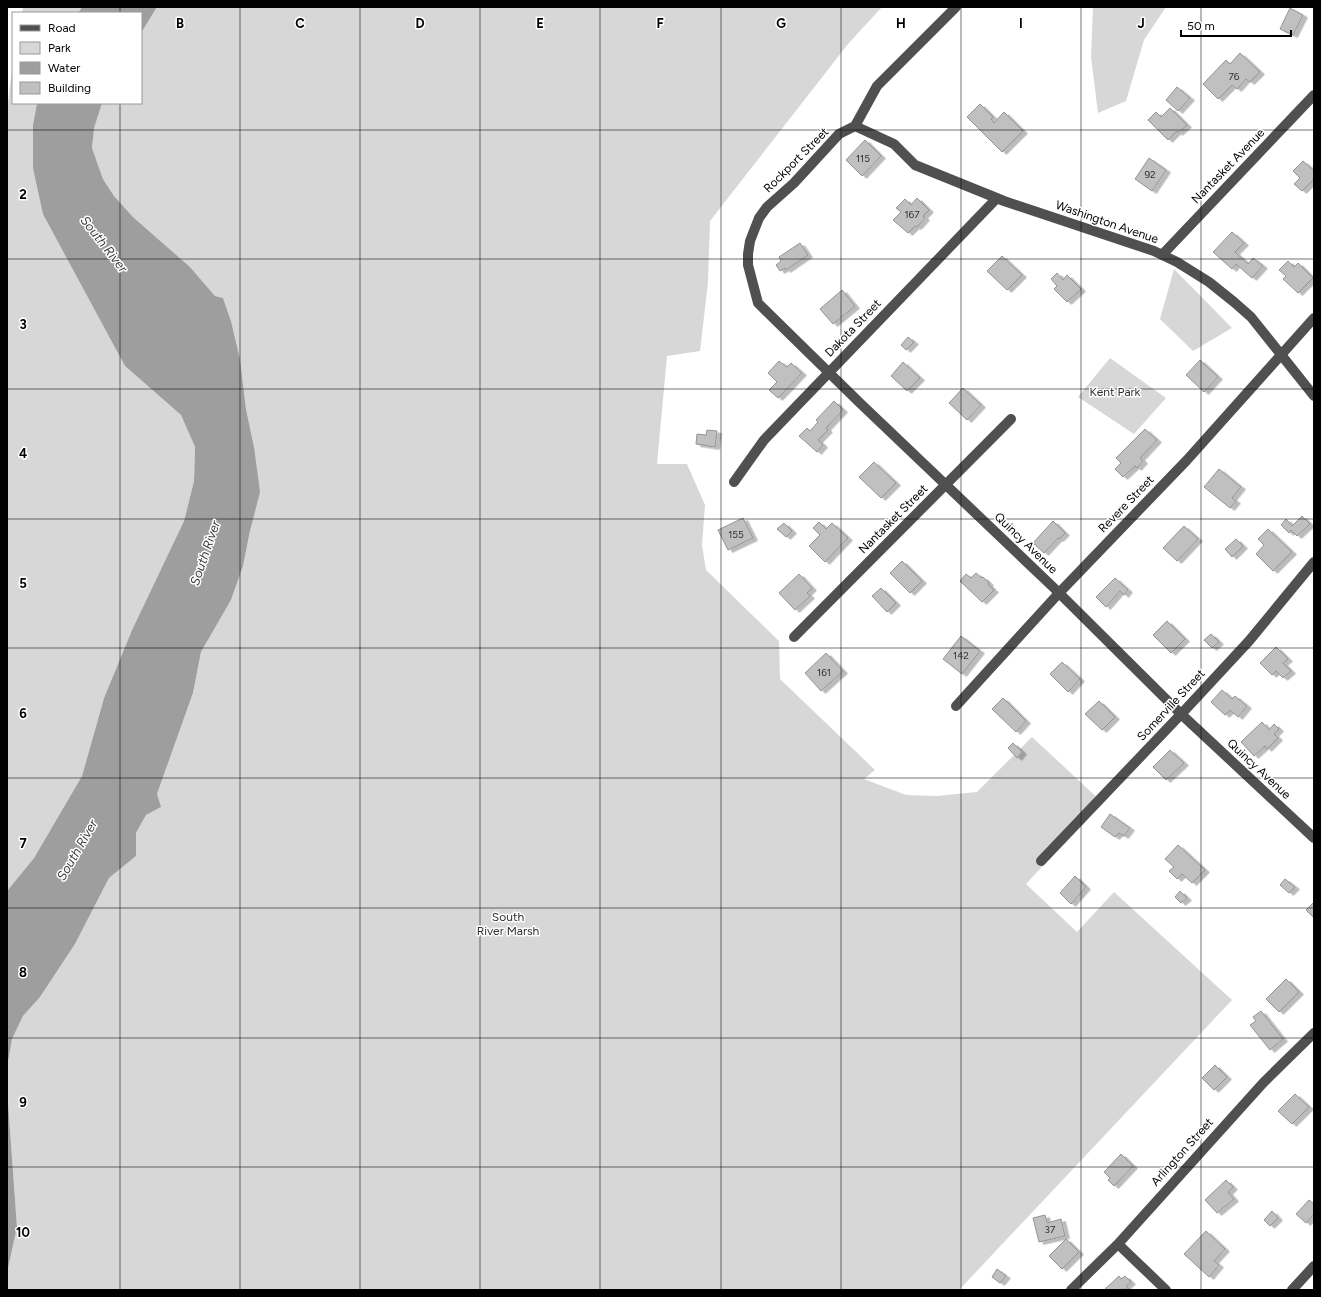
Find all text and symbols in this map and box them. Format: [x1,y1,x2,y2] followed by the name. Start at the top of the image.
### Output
[12,12,142,104] legend
[1181,12,1291,38] scale bar
[176,16,184,31] text: B
[295,16,305,31] text: C
[415,16,425,31] text: D
[536,16,544,31] text: E
[656,16,664,31] text: F
[776,16,786,31] text: G
[896,16,906,31] text: H
[1019,16,1023,31] text: I
[1137,16,1145,31] text: J
[1187,19,1215,33] text: 50 m
[48,21,76,35] text: Road
[48,41,71,55] text: Park
[48,61,80,75] text: Water
[1228,70,1240,83] house number: 76
[48,81,91,95] text: Building
[761,124,832,195] street label: Rockport Street
[1189,125,1268,206] street label: Nantasket Avenue
[856,152,870,165] house number: 115
[1144,168,1156,181] house number: 92
[19,187,27,202] text: 2
[1054,198,1161,246] street label: Washington Avenue
[904,208,920,221] house number: 167
[77,213,131,276] water label: South River
[822,296,884,360] street label: Dakota Street
[19,317,27,332] text: 3
[1090,385,1141,399] park label: Kent Park
[19,446,27,461] text: 4
[1095,472,1157,535] street label: Revere Street
[856,481,931,556] street label: Nantasket Street
[992,510,1061,577] street label: Quincy Avenue
[187,518,223,587] water label: South River
[728,528,744,541] house number: 155
[19,576,27,591] text: 5
[953,649,969,662] house number: 142
[817,666,831,679] house number: 161
[1134,666,1208,744] street label: Somerville Street
[19,706,27,721] text: 6
[1224,736,1294,802] street label: Quincy Avenue
[54,816,101,883] water label: South River
[19,836,27,851] text: 7
[477,910,540,938] park label: South River Marsh
[19,965,27,980] text: 8
[19,1095,27,1110] text: 9
[1148,1115,1216,1189] street label: Arlington Street
[1045,1223,1056,1236] house number: 37
[16,1225,30,1240] text: 10

